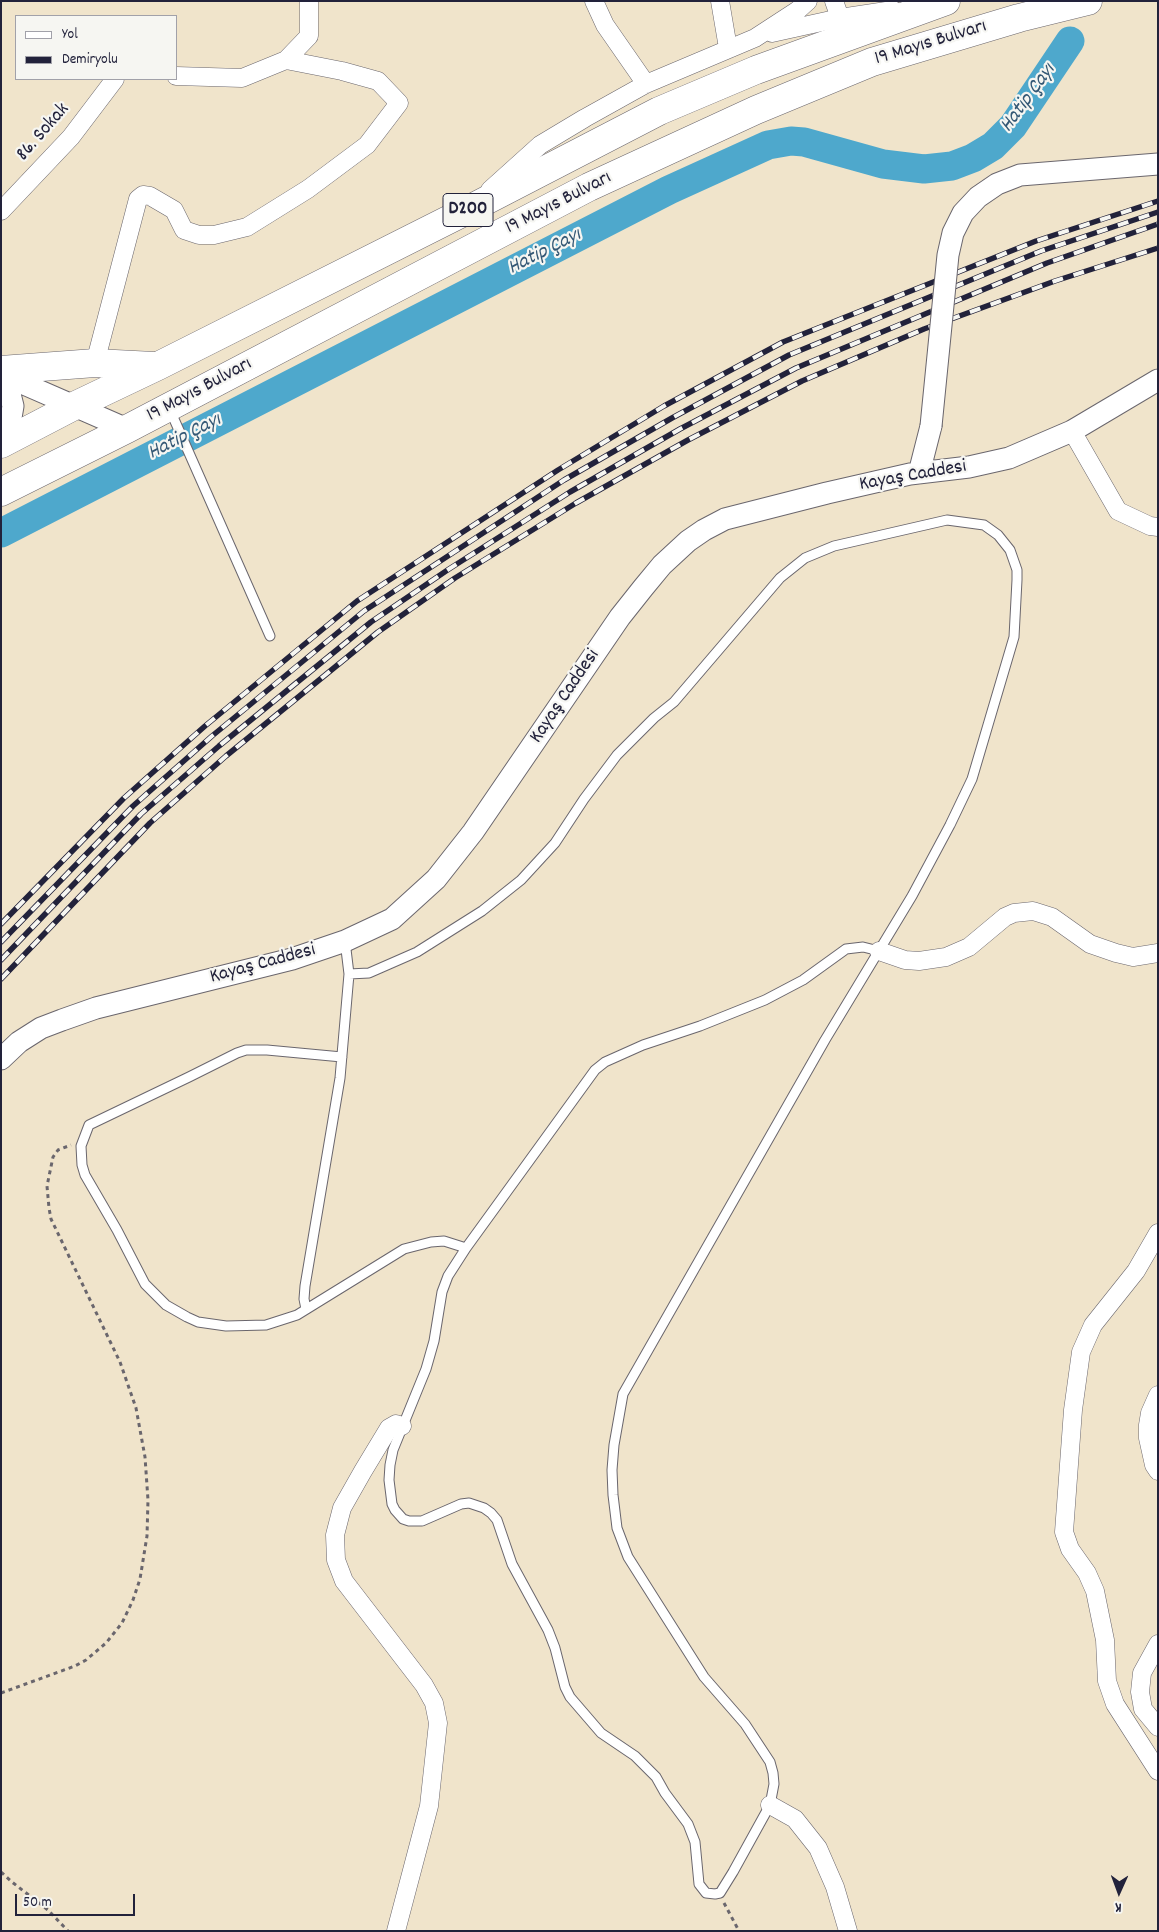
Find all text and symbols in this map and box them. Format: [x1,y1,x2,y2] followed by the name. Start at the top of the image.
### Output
[15,15,178,80] legend
[872,16,990,72] street label: 19 Mayıs Bulvarı
[62,24,78,46] text: Yol
[62,49,118,71] text: Demiryolu
[996,60,1062,138] water label: Hatip Çayı
[12,99,76,167] street label: 86. Sokak
[502,167,616,241] street label: 19 Mayıs Bulvarı
[443,194,493,226] road number: D200
[504,224,586,282] water label: Hatip Çayı
[143,353,257,429] street label: 19 Mayıs Bulvarı
[144,409,226,467] water label: Hatip Çayı
[858,456,968,498] street label: Kayaş Caddesi
[526,645,606,749] street label: Kayaş Caddesi
[208,939,318,991] street label: Kayaş Caddesi
[1094,1867,1144,1917] north arrow
[18,1884,138,1916] scale bar
[23,1892,52,1914] text: 50 m
[1115,1897,1122,1917] text: K

